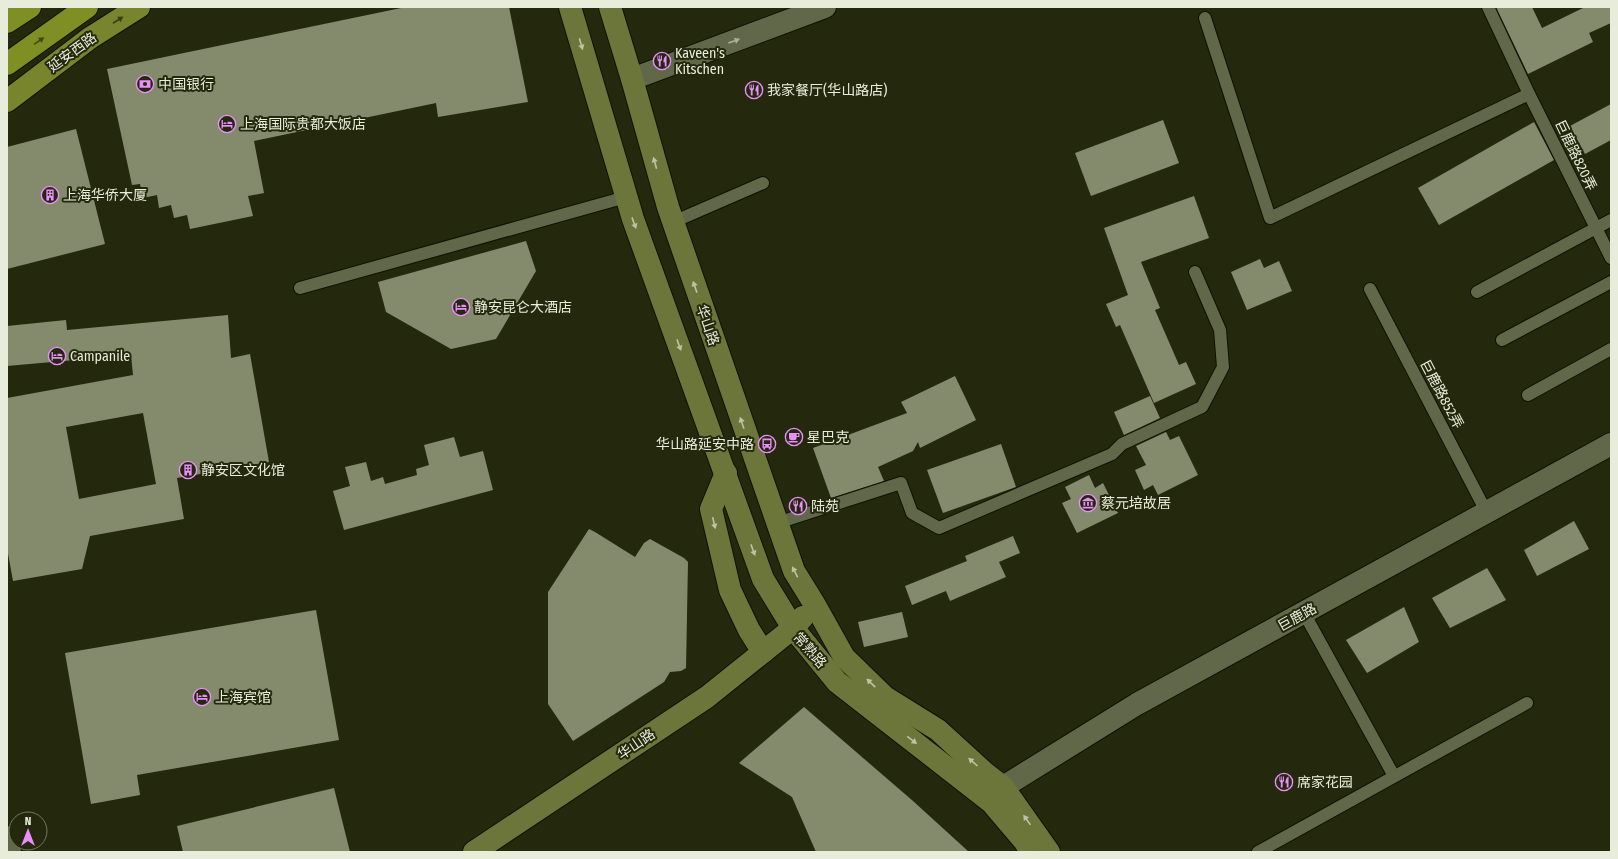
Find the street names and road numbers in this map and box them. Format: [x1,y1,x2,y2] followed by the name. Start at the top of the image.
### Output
[45,29,100,76] street label: 延安西路
[1551,117,1600,193] street label: 巨鹿路820弄
[693,303,722,348] street label: 华山路
[1416,357,1467,432] street label: 巨鹿路852弄
[1275,600,1320,635] street label: 巨鹿路
[789,629,830,672] street label: 常熟路
[614,726,658,763] street label: 华山路

